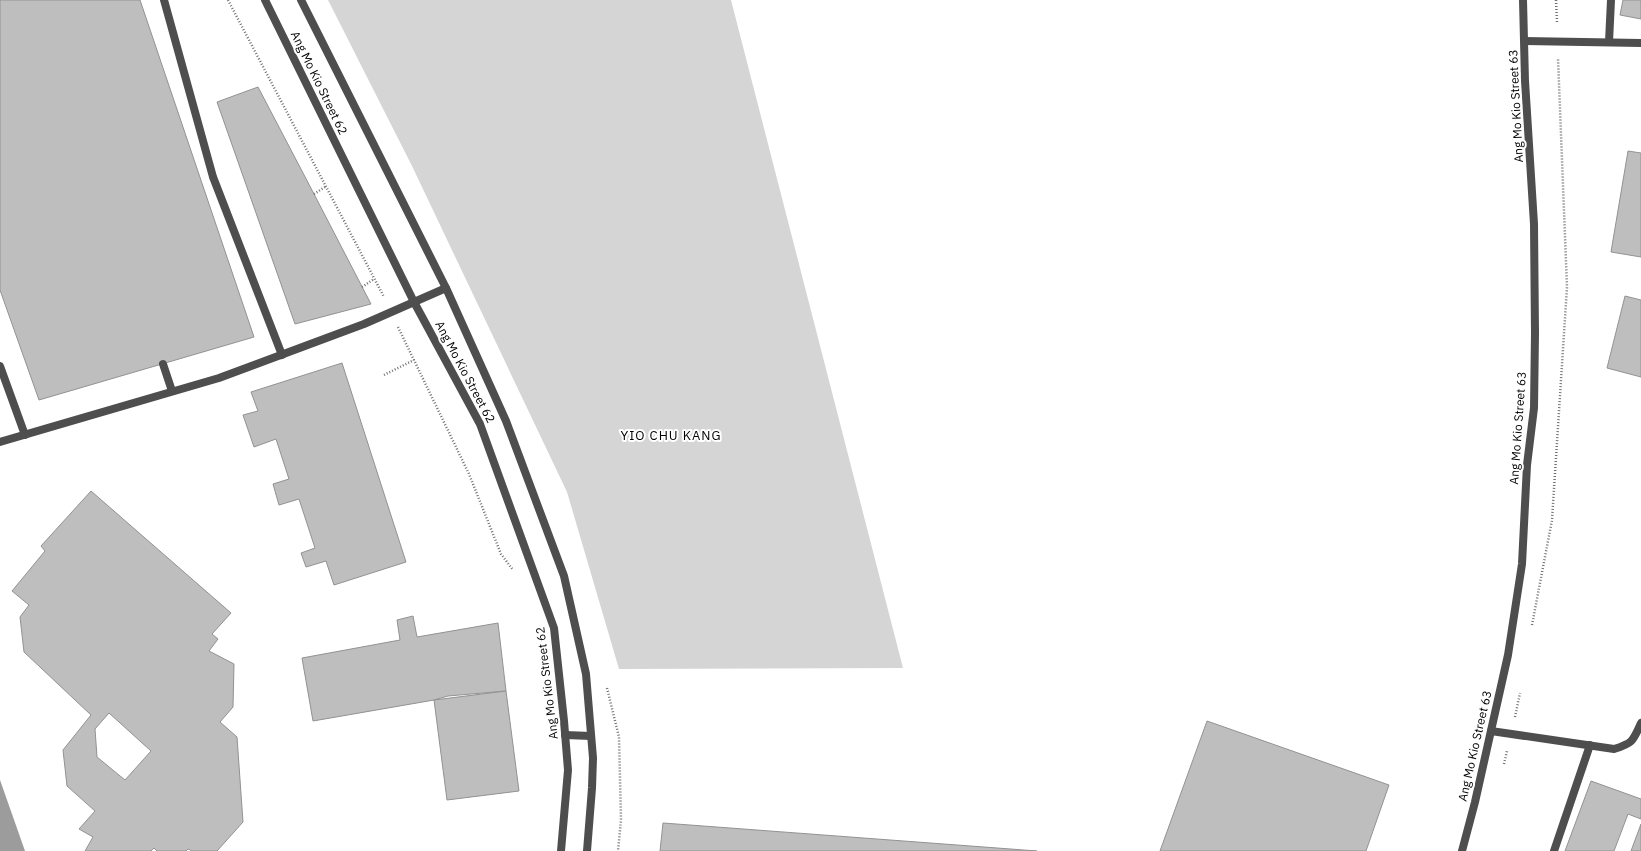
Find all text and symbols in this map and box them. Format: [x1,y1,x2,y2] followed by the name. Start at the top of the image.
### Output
[288,29,351,137] street label: Ang Mo Kio Street 62
[1505,49,1526,163] street label: Ang Mo Kio Street 63
[432,318,499,425] street label: Ang Mo Kio Street 62
[1506,371,1529,485] street label: Ang Mo Kio Street 63
[620,427,722,444] district label: YIO CHU KANG
[532,626,561,740] street label: Ang Mo Kio Street 62
[1454,689,1495,803] street label: Ang Mo Kio Street 63

